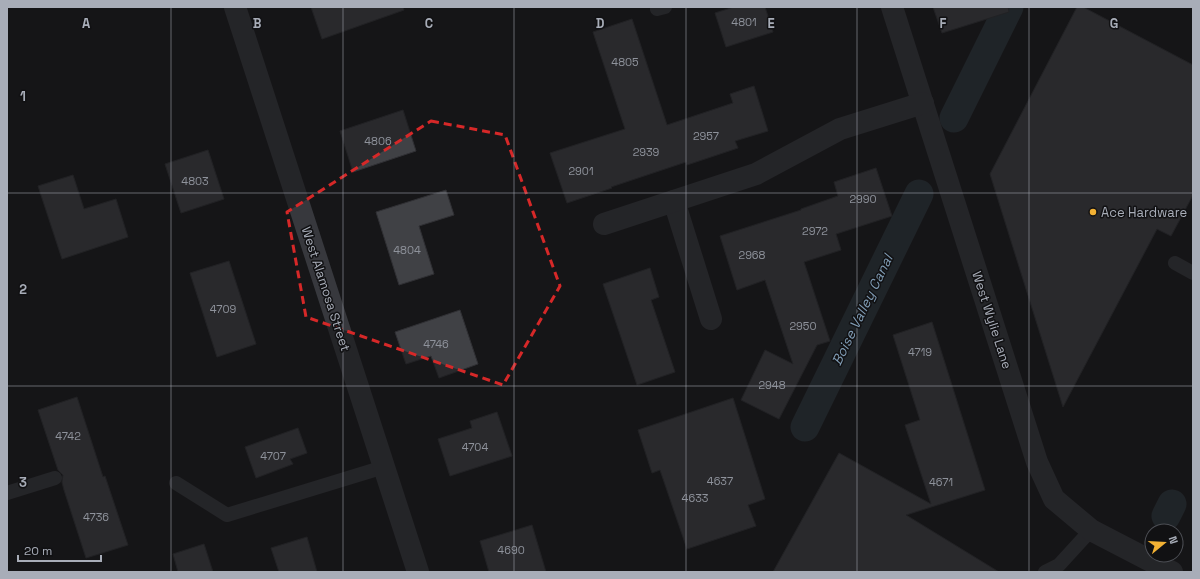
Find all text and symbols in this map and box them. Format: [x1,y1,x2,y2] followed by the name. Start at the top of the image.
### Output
[82,15,91,32] text: A
[253,15,262,32] text: B
[425,15,433,32] text: C
[596,15,605,32] text: D
[731,15,757,29] house number: 4801
[767,15,775,32] text: E
[940,15,947,32] text: F
[1110,15,1118,32] text: G
[611,55,639,69] house number: 4805
[20,88,26,105] text: 1
[693,129,719,143] house number: 2957
[364,134,392,148] house number: 4806
[633,145,660,159] house number: 2939
[569,164,594,178] house number: 2901
[181,174,209,188] house number: 4803
[849,192,877,206] house number: 2990
[1101,204,1187,221] place label: Ace Hardware
[1088,207,1098,217] marker: Ace Hardware
[298,224,354,354] street label: West Alamosa Street
[802,224,828,238] house number: 2972
[393,243,421,257] house number: 4804
[739,248,766,262] house number: 2968
[827,250,897,368] water label: Boise Valley Canal
[968,269,1016,371] street label: West Wylie Lane
[19,281,27,298] text: 2
[210,302,236,316] house number: 4709
[790,319,816,333] house number: 2950
[423,337,449,351] house number: 4746
[908,345,932,359] house number: 4719
[758,378,786,392] house number: 2948
[55,429,81,443] house number: 4742
[462,440,488,454] house number: 4704
[260,449,286,463] house number: 4707
[19,474,27,491] text: 3
[707,474,733,488] house number: 4637
[929,475,953,489] house number: 4671
[682,491,709,505] house number: 4633
[83,510,109,524] house number: 4736
[1144,523,1184,563] north arrow
[1166,534,1181,546] text: N
[18,537,101,563] scale bar
[24,543,52,559] text: 20 m
[497,543,525,557] house number: 4690

